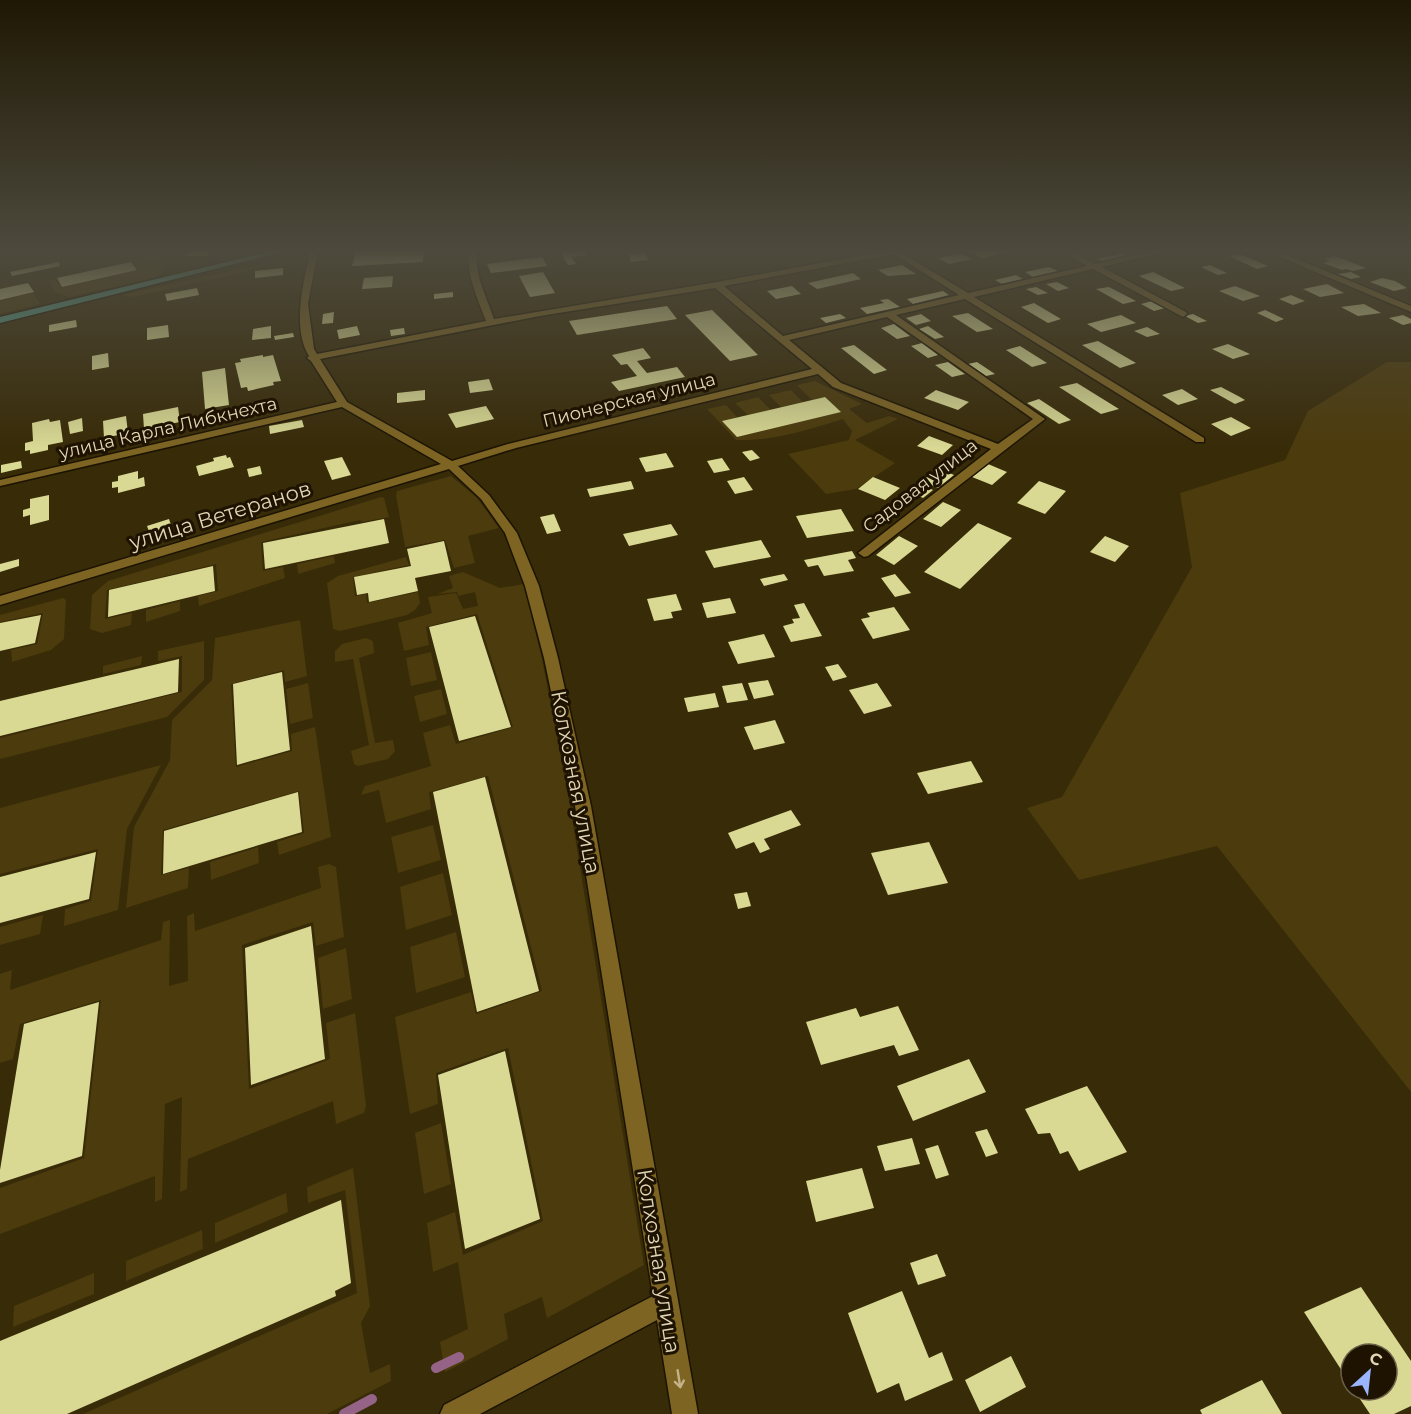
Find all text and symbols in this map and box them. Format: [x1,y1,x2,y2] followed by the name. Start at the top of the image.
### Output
[540,368,718,432] street label: Пионерская улица
[56,392,279,464] street label: улица Карла Либкнехта
[858,434,982,538] street label: Садовая улица
[125,475,314,555] street label: улица Ветеранов
[546,688,606,876] street label: Колхозная улица
[632,1167,686,1355] street label: Колхозная улица
[1339,1342,1399,1402] north arrow
[1366,1348,1385,1370] text: С
[674,1369,685,1388] one-way arrow

